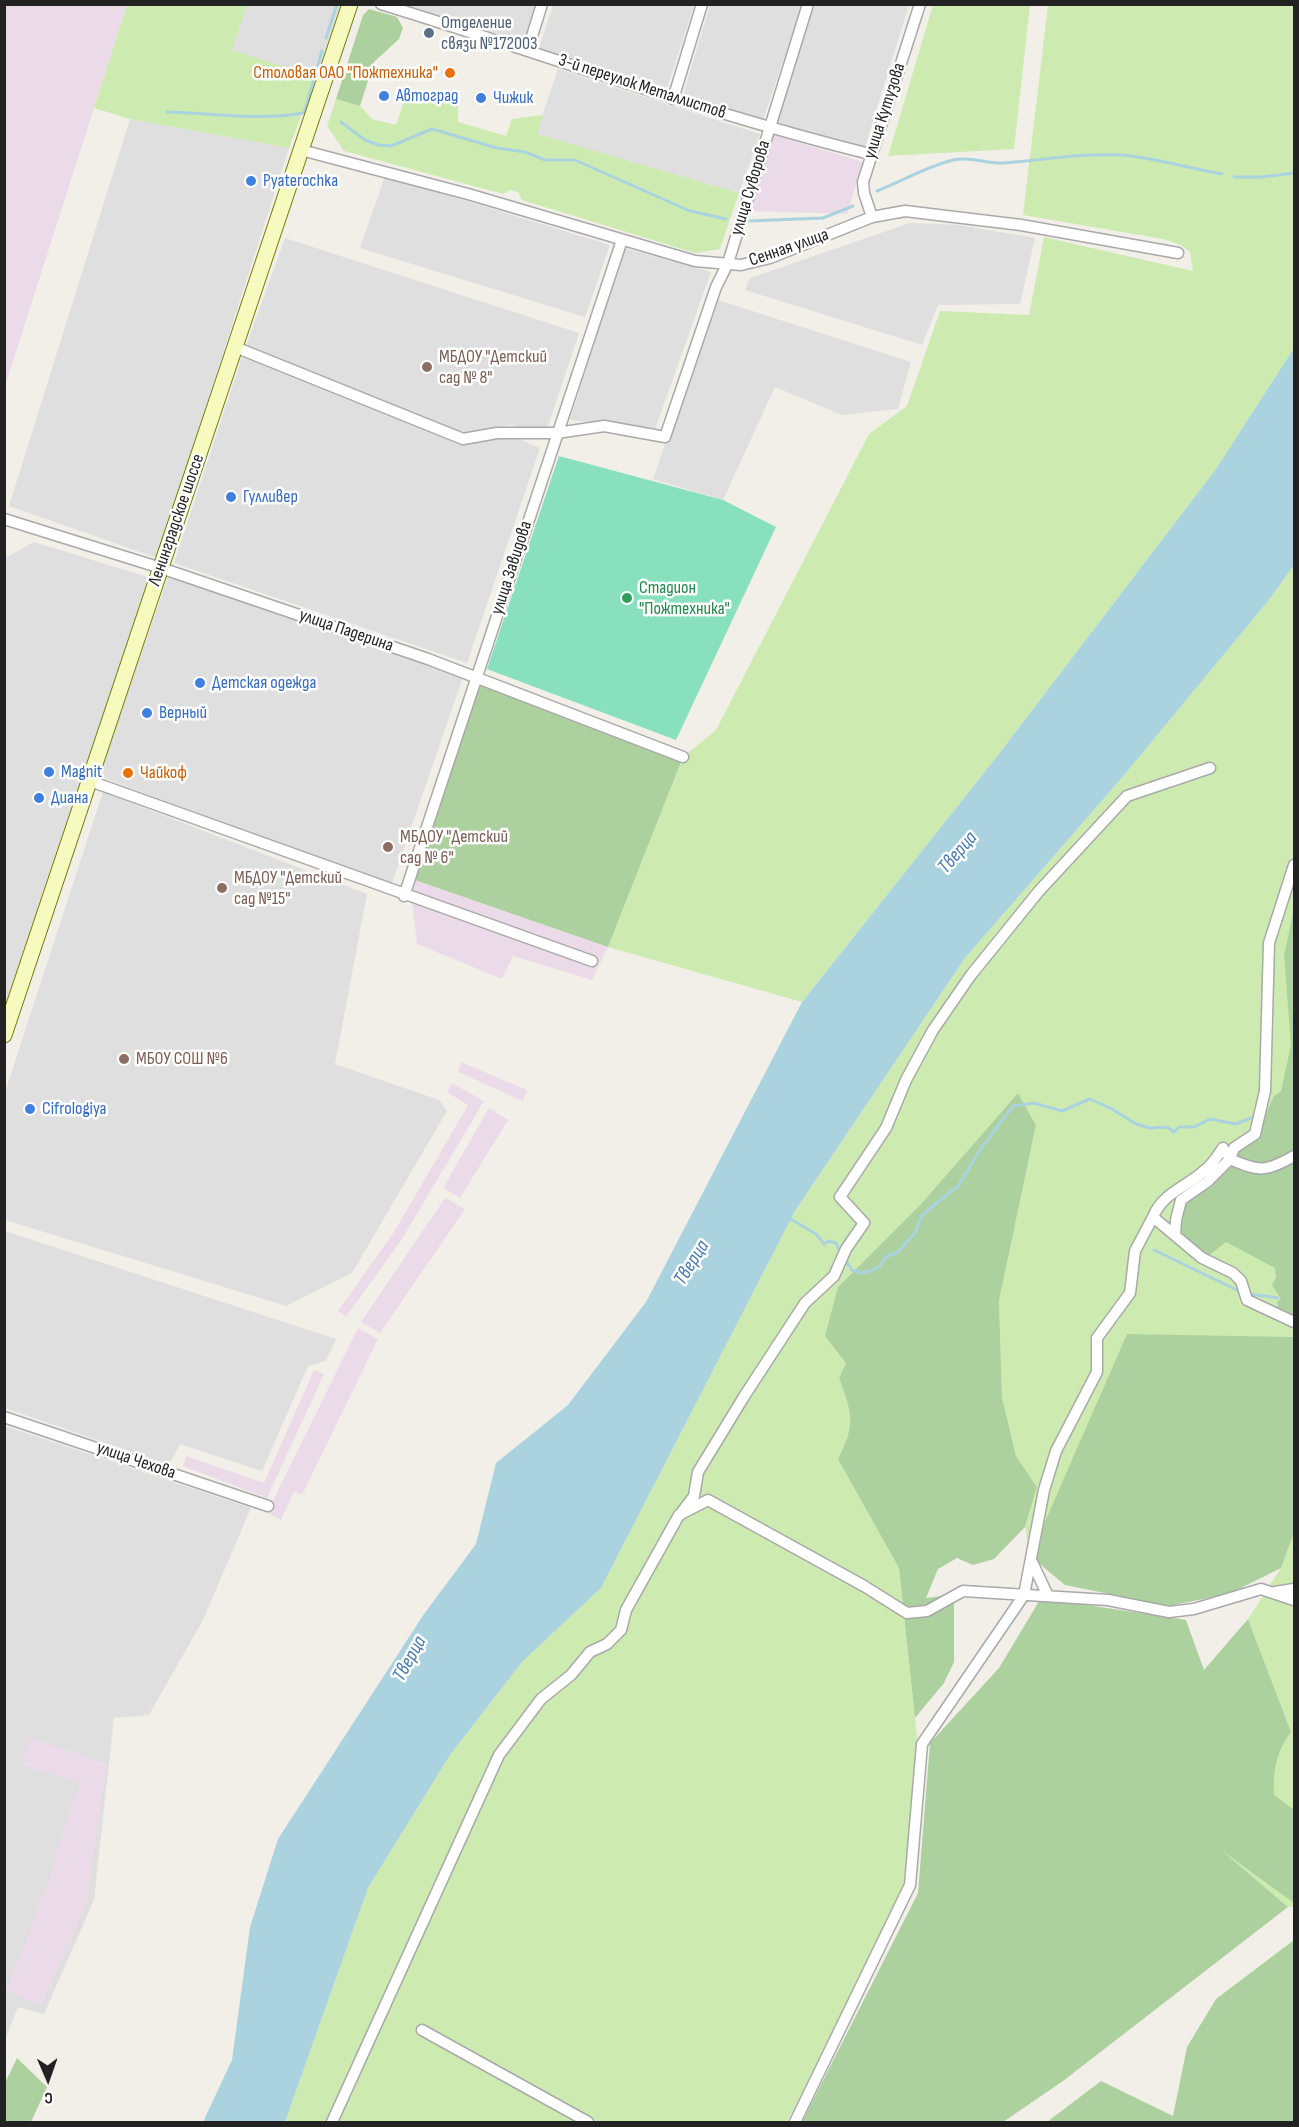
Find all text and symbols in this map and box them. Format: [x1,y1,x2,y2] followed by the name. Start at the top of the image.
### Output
[441,12,538,54] place label: Отделение связи №172003
[422,26,436,40] marker: Отделение связи №172003
[556,50,728,124] street label: 3-й переулок Металлистов
[859,60,911,162] street label: улица Кутузова
[253,62,438,84] place label: Столовая ОАО "Пожтехника"
[443,66,457,80] marker: Столовая ОАО "Пожтехника"
[396,85,459,107] place label: Автоград
[493,87,533,109] place label: Чижик
[377,89,391,103] marker: Автоград
[474,91,488,105] marker: Чижик
[726,138,776,238] street label: улица Суворова
[263,170,338,192] place label: Pyaterochka
[244,174,258,188] marker: Pyaterochka
[746,224,832,272] street label: Сенная улица
[439,346,547,388] place label: МБДОУ "Детский сад № 8"
[420,360,434,374] marker: МБДОУ "Детский сад № 8"
[144,451,210,589] street label: Ленинградское шоссе
[243,486,298,508] place label: Гулливер
[224,490,238,504] marker: Гулливер
[487,518,537,618] street label: улица Завидова
[639,577,730,620] place label: Стадион "Пожтехника"
[620,591,634,605] marker: Стадион "Пожтехника"
[296,605,396,657] street label: улица Падерина
[212,672,316,694] place label: Детская одежда
[193,676,207,690] marker: Детская одежда
[159,702,207,724] place label: Верный
[140,706,154,720] marker: Верный
[61,761,102,783] place label: Magnit
[140,762,187,784] place label: Чайкоф
[42,765,56,779] marker: Magnit
[121,766,135,780] marker: Чайкоф
[51,787,88,809] place label: Диана
[32,791,46,805] marker: Диана
[400,826,508,868] place label: МБДОУ "Детский сад № 6"
[933,827,983,879] water label: Тверца
[381,840,395,854] marker: МБДОУ "Детский сад № 6"
[234,867,342,910] place label: МБДОУ "Детский сад №15"
[215,881,229,895] marker: МБДОУ "Детский сад №15"
[136,1048,228,1070] place label: МБОУ СОШ №6
[117,1052,131,1066] marker: МБОУ СОШ №6
[42,1098,107,1120] place label: Cifrologiya
[23,1102,37,1116] marker: Cifrologiya
[669,1236,715,1290] water label: Тверца
[94,1437,178,1485] street label: улица Чехова
[388,1632,432,1686] water label: Тверца
[18,2049,78,2109] north arrow
[44,2088,53,2107] text: С

